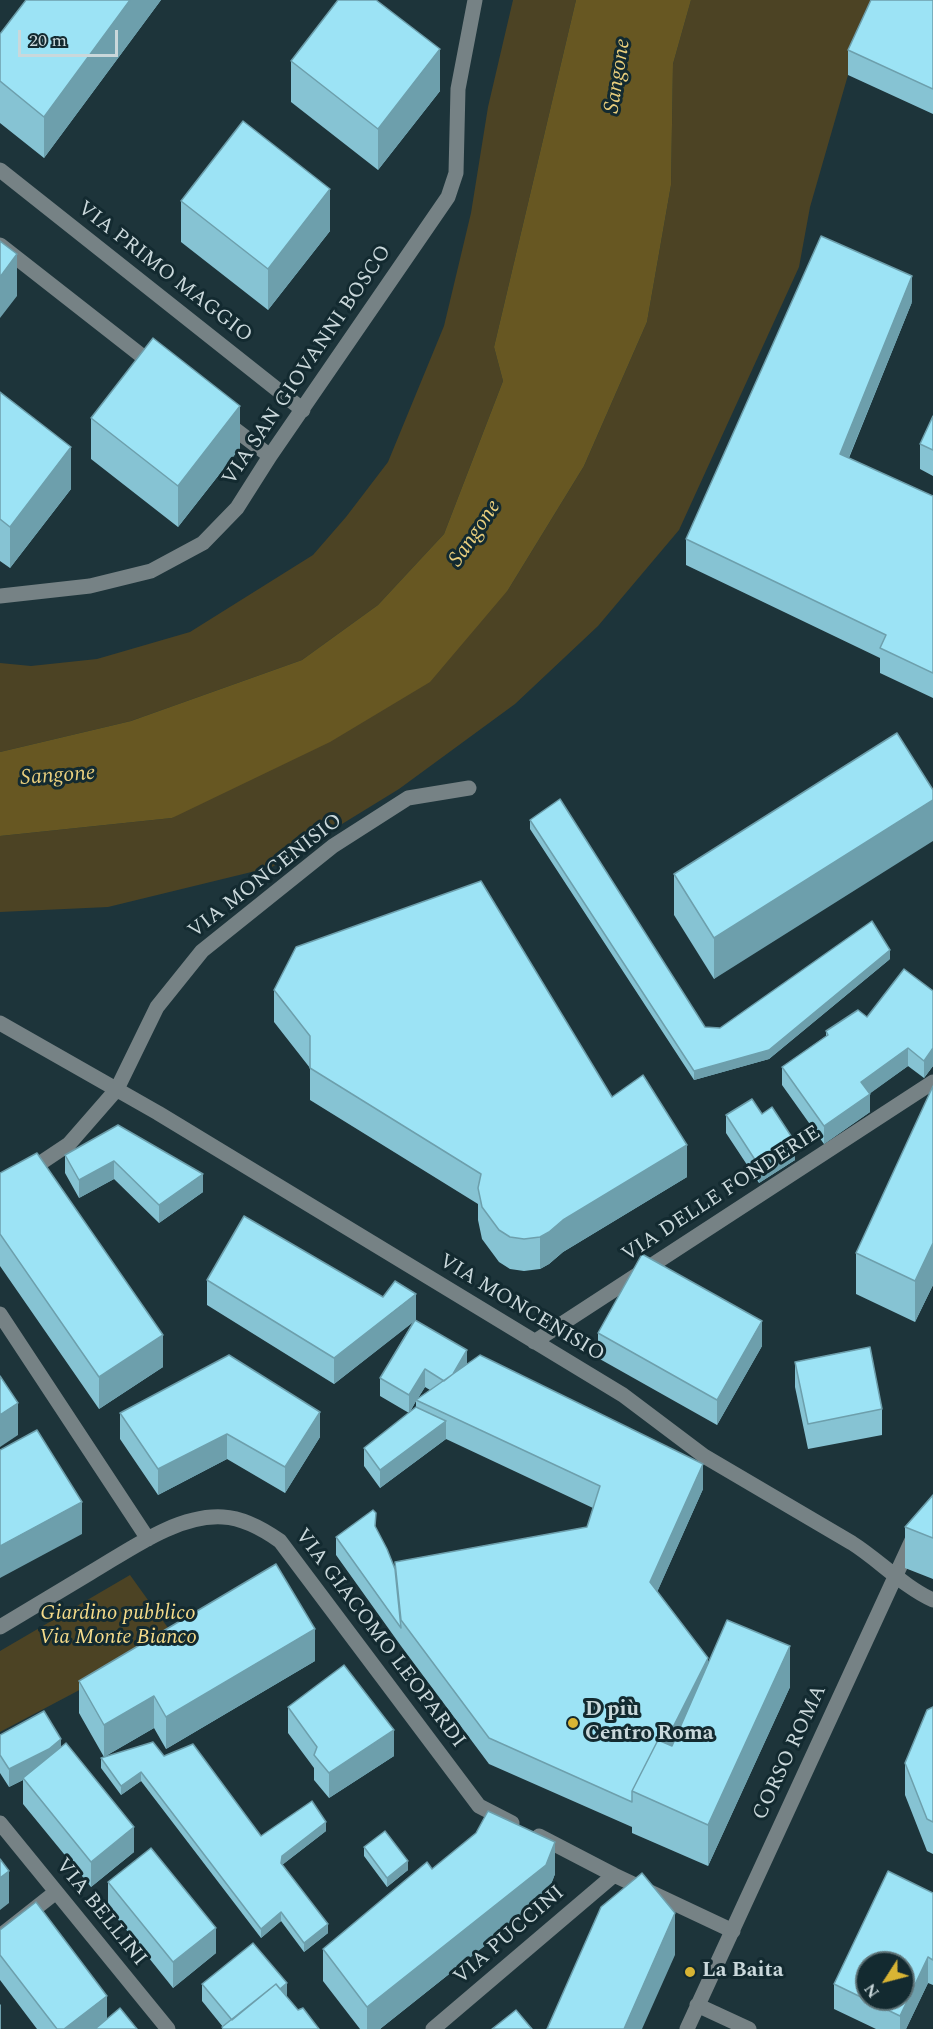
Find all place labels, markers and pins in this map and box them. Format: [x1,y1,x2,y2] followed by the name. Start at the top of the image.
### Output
[585,1698,713,1748] place label: D più Centro Roma
[566,1716,580,1730] marker: D più Centro Roma
[702,1959,784,1985] place label: La Baita
[683,1965,697,1979] marker: La Baita

